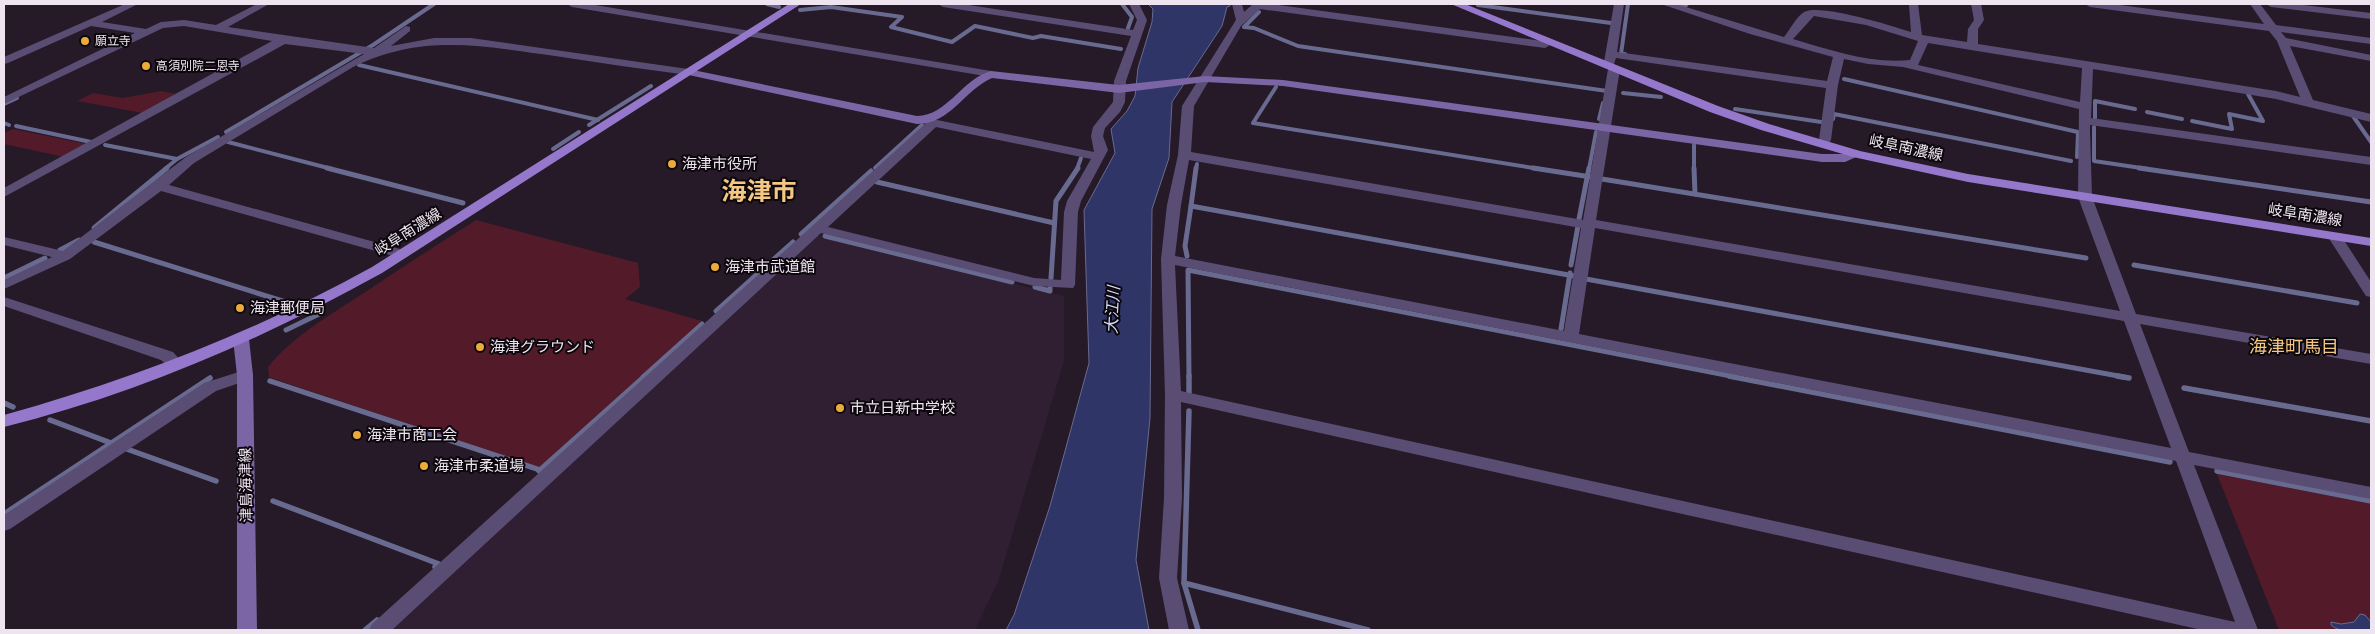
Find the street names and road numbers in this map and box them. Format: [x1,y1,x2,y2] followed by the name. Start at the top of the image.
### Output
[1867,128,1945,165] street label: 岐阜南濃線
[2267,197,2344,230] street label: 岐阜南濃線
[370,202,445,260] street label: 岐阜南濃線
[233,447,256,523] street label: 津島海津線

